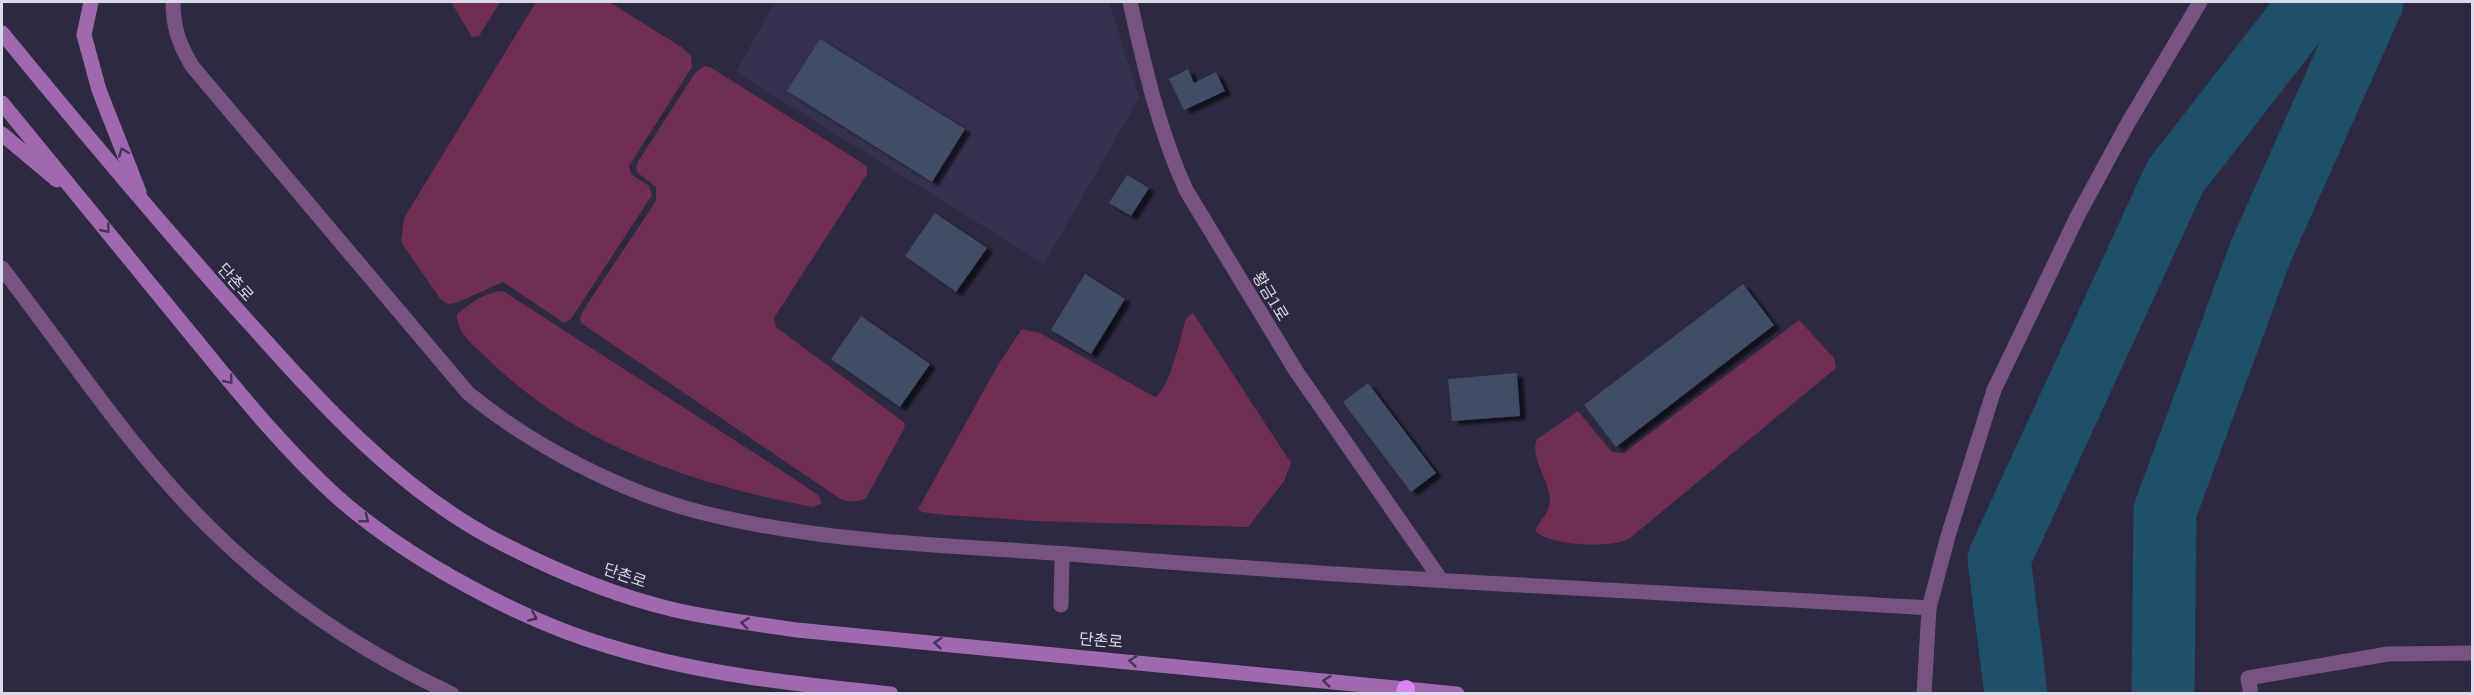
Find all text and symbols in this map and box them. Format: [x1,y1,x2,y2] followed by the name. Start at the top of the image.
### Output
[118,147,130,158] one-way arrow
[99,222,110,233] one-way arrow
[214,259,258,305] street label: 단촌로
[1249,268,1294,324] street label: 황금1로
[222,373,233,384] one-way arrow
[358,512,369,523] one-way arrow
[601,558,649,592] street label: 단촌로
[527,610,538,622] one-way arrow
[740,617,749,629] one-way arrow
[1078,628,1124,652] street label: 단촌로
[934,637,943,650] one-way arrow
[1128,655,1137,668] one-way arrow
[1322,675,1331,688] one-way arrow

